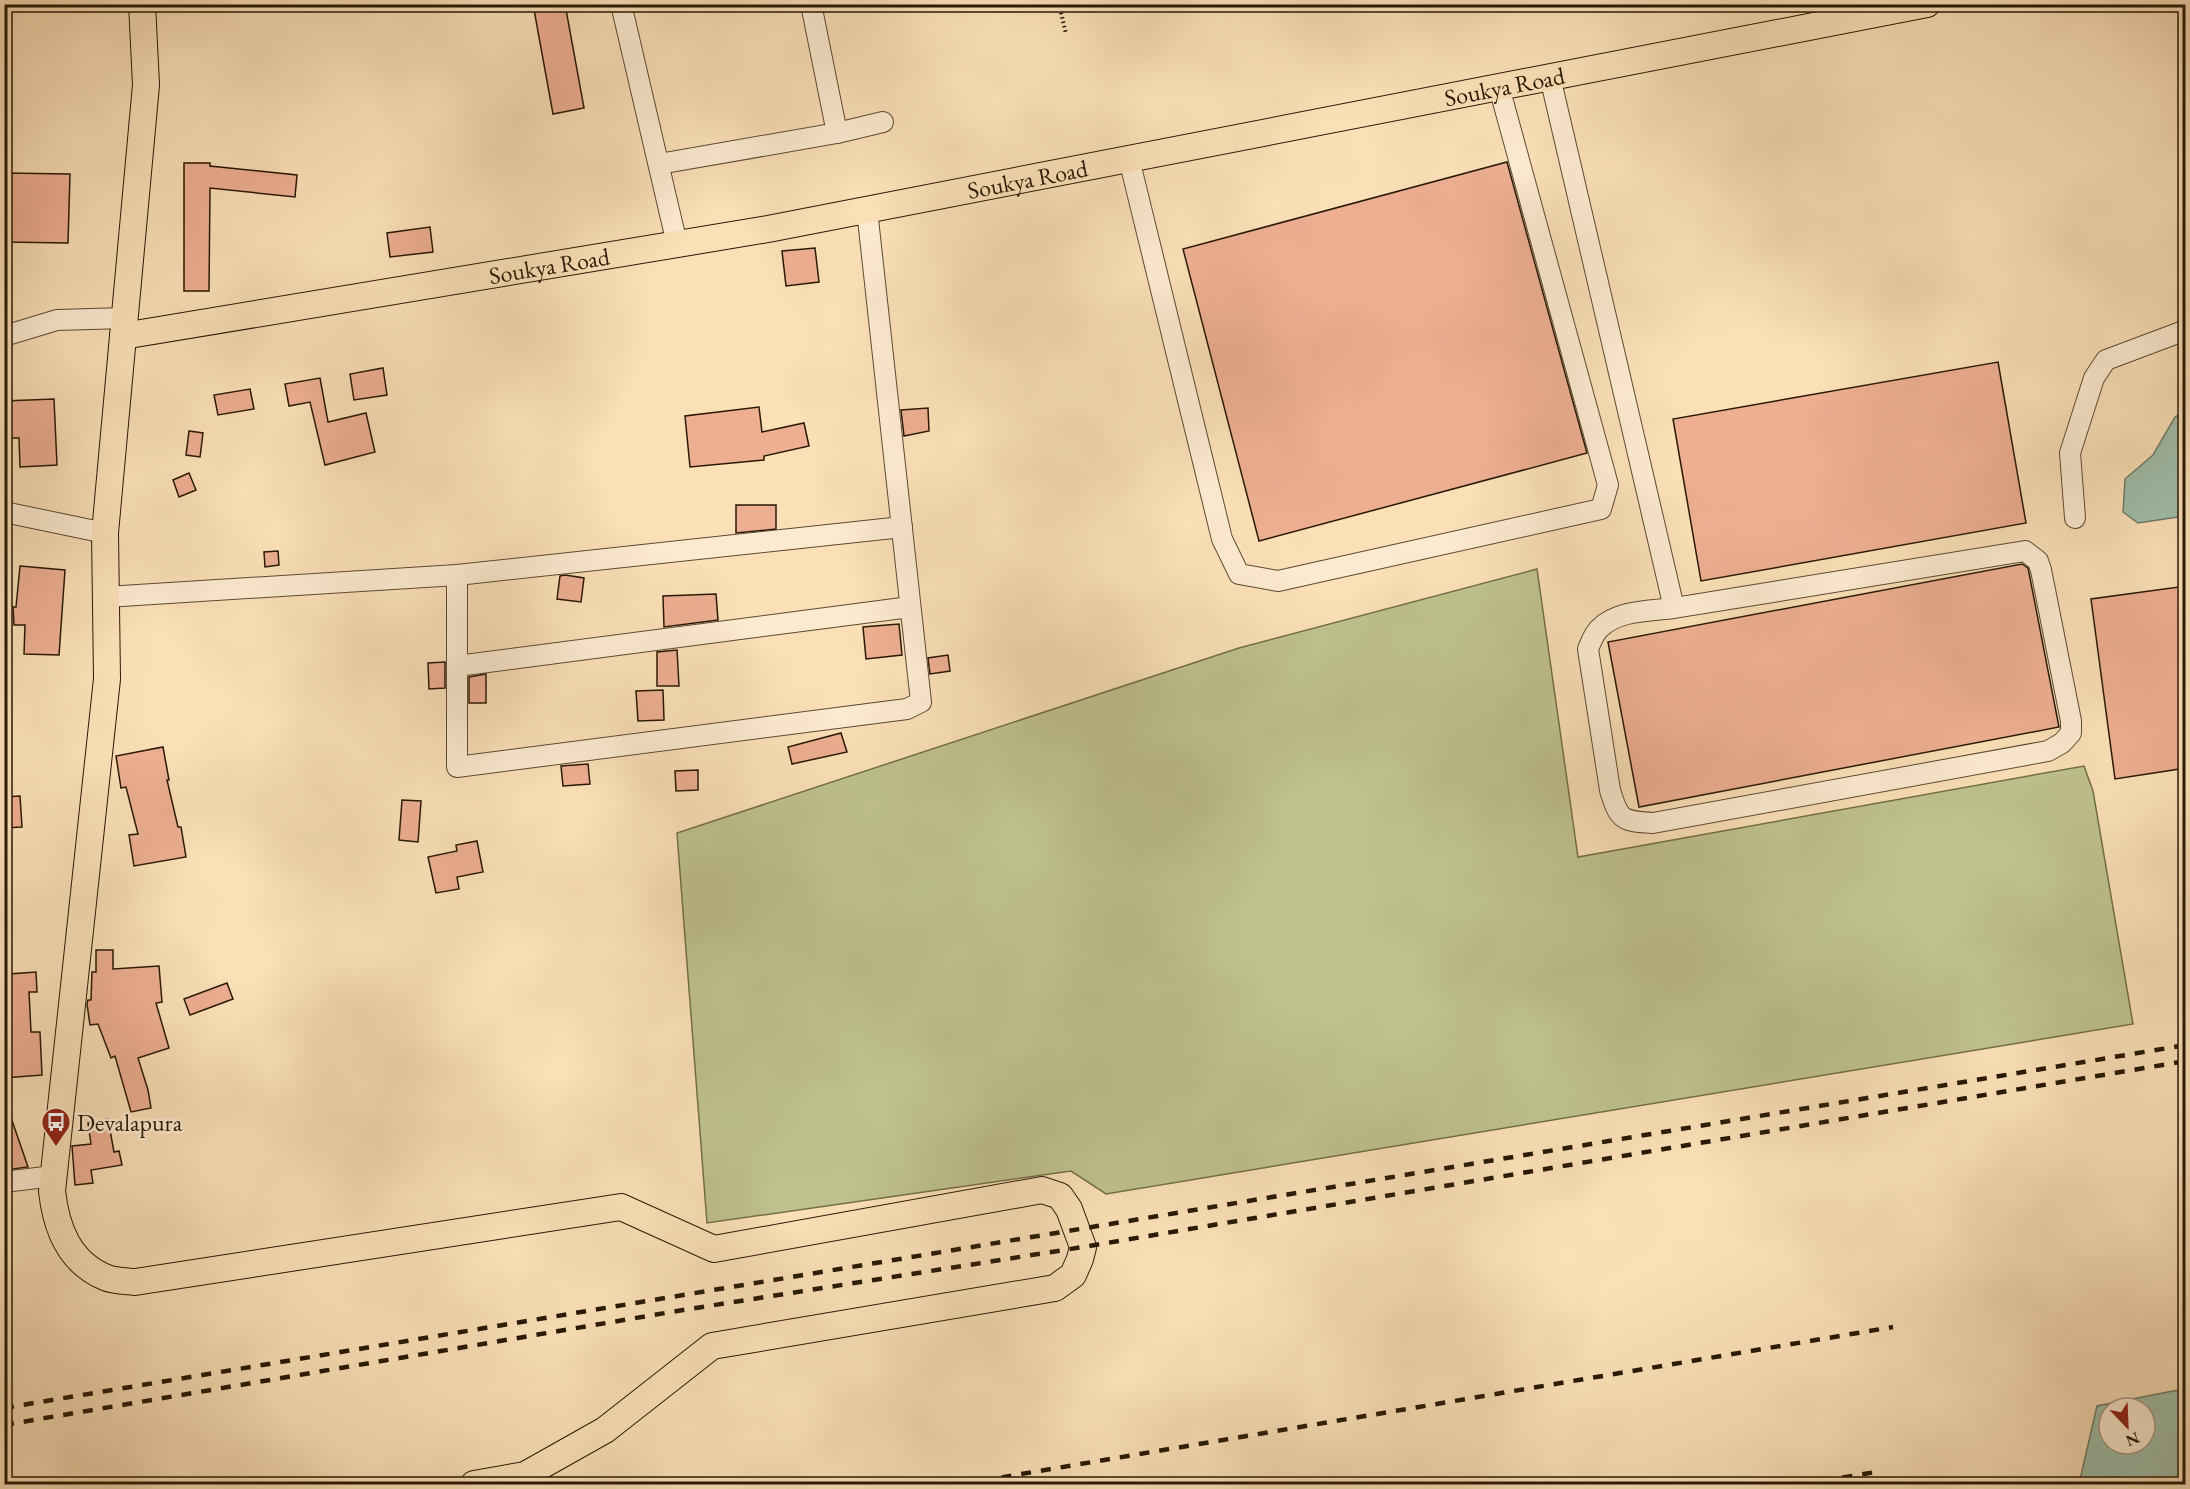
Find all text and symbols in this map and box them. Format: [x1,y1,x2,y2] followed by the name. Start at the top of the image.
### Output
[1442,59,1568,113] street label: Soukya Road
[965,152,1091,205] street label: Soukya Road
[487,240,613,291] street label: Soukya Road
[40,1106,72,1148] bus stop icon: Devalapura
[77,1107,183,1138] place label: Devalapura
[2097,1396,2157,1456] north arrow
[2123,1427,2143,1452] text: N

